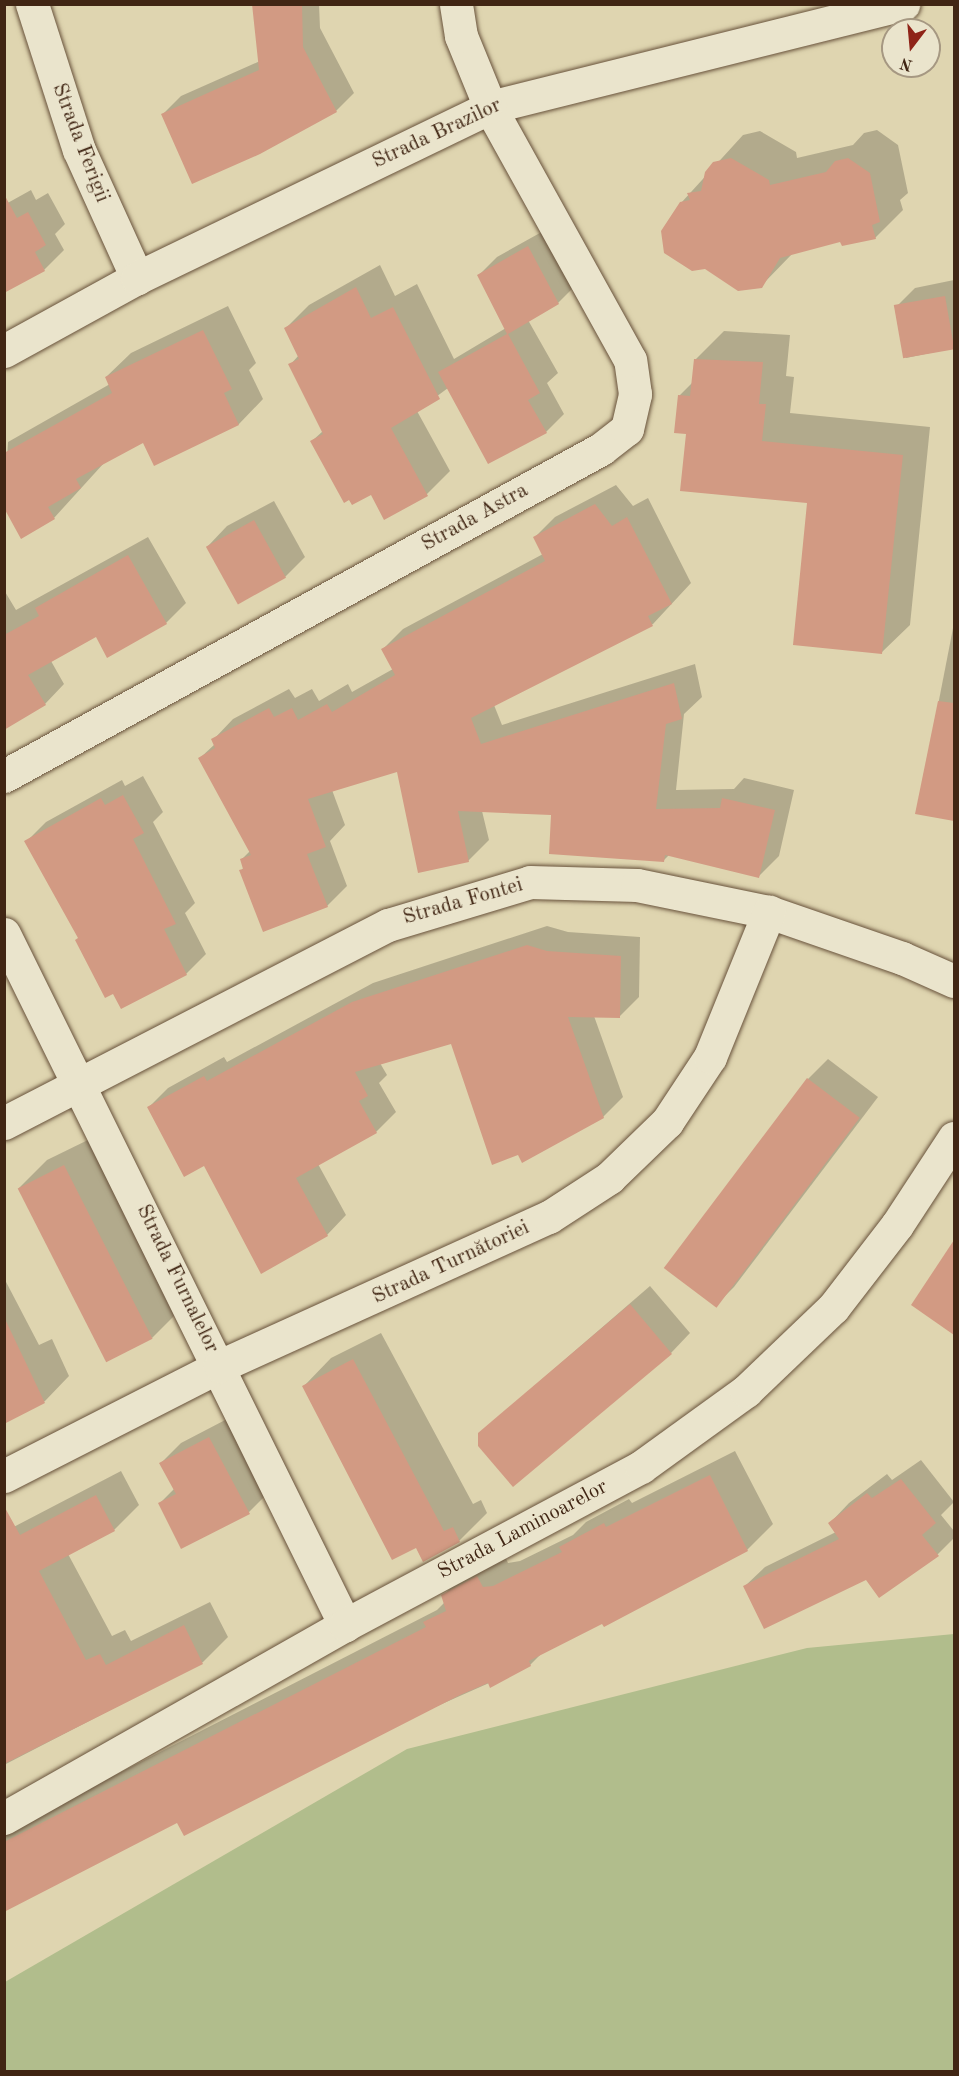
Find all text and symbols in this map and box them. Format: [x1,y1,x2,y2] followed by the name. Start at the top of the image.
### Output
[881,18,941,78] north arrow
[899,54,915,73] text: N
[46,80,114,206] street label: Strada Ferigii
[368,93,506,175] street label: Strada Brazilor
[417,478,533,558] street label: Strada Astra
[400,873,526,931] street label: Strada Fontei
[130,1201,224,1357] street label: Strada Furnalelor
[368,1216,534,1310] street label: Strada Turnătoriei
[434,1475,612,1585] street label: Strada Laminoarelor

